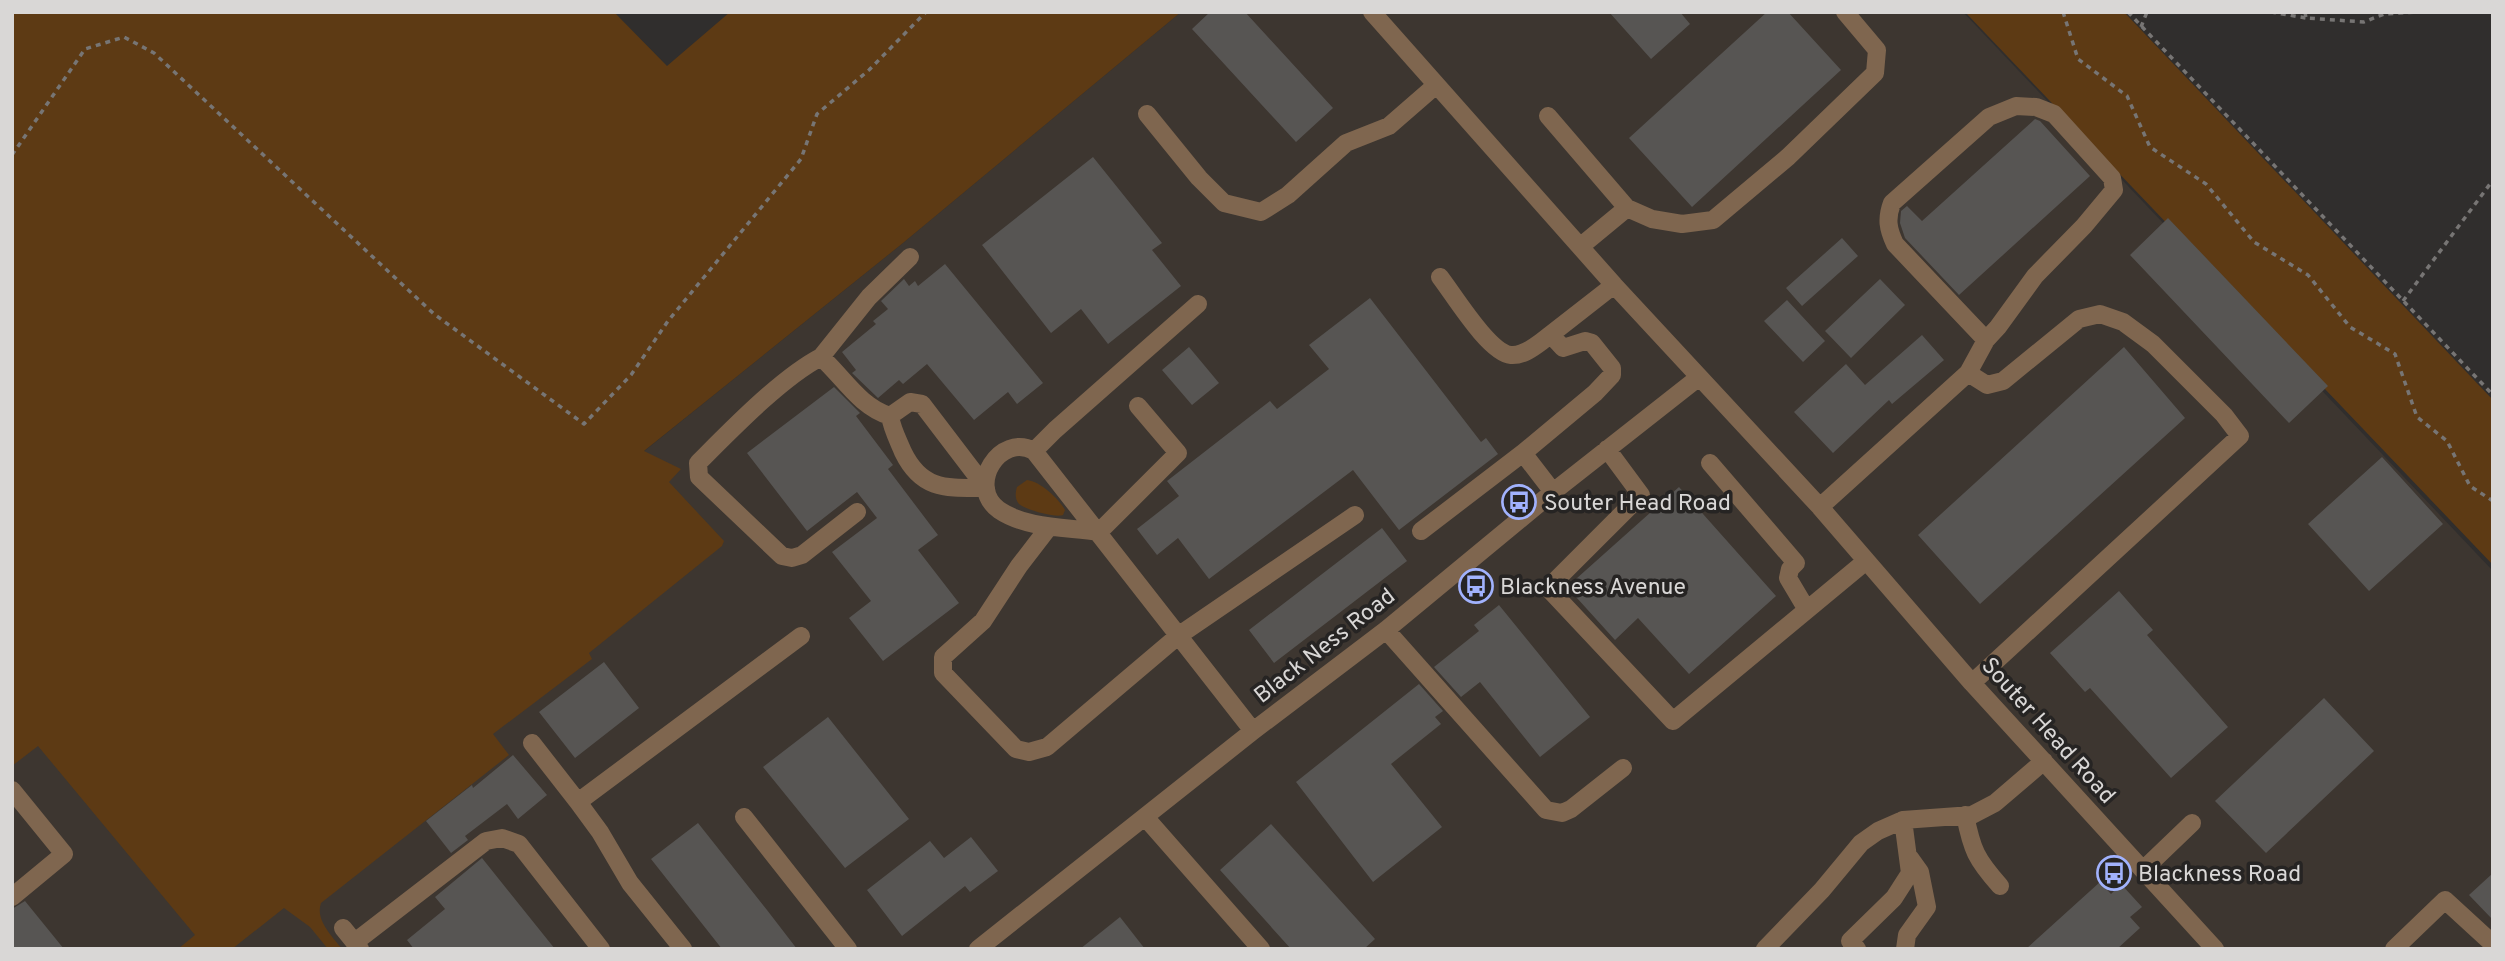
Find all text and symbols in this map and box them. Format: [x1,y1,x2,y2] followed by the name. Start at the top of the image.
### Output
[1500,483,1538,521] bus stop icon: Souter Head Road
[1544,490,1731,519] place label: Souter Head Road
[1457,567,1495,605] bus stop icon: Blackness Avenue
[1500,574,1686,603] place label: Blackness Avenue
[1249,583,1402,711] street label: Black Ness Road
[1974,652,2120,811] street label: Souter Head Road
[2095,854,2133,892] bus stop icon: Blackness Road
[2138,861,2301,890] place label: Blackness Road

